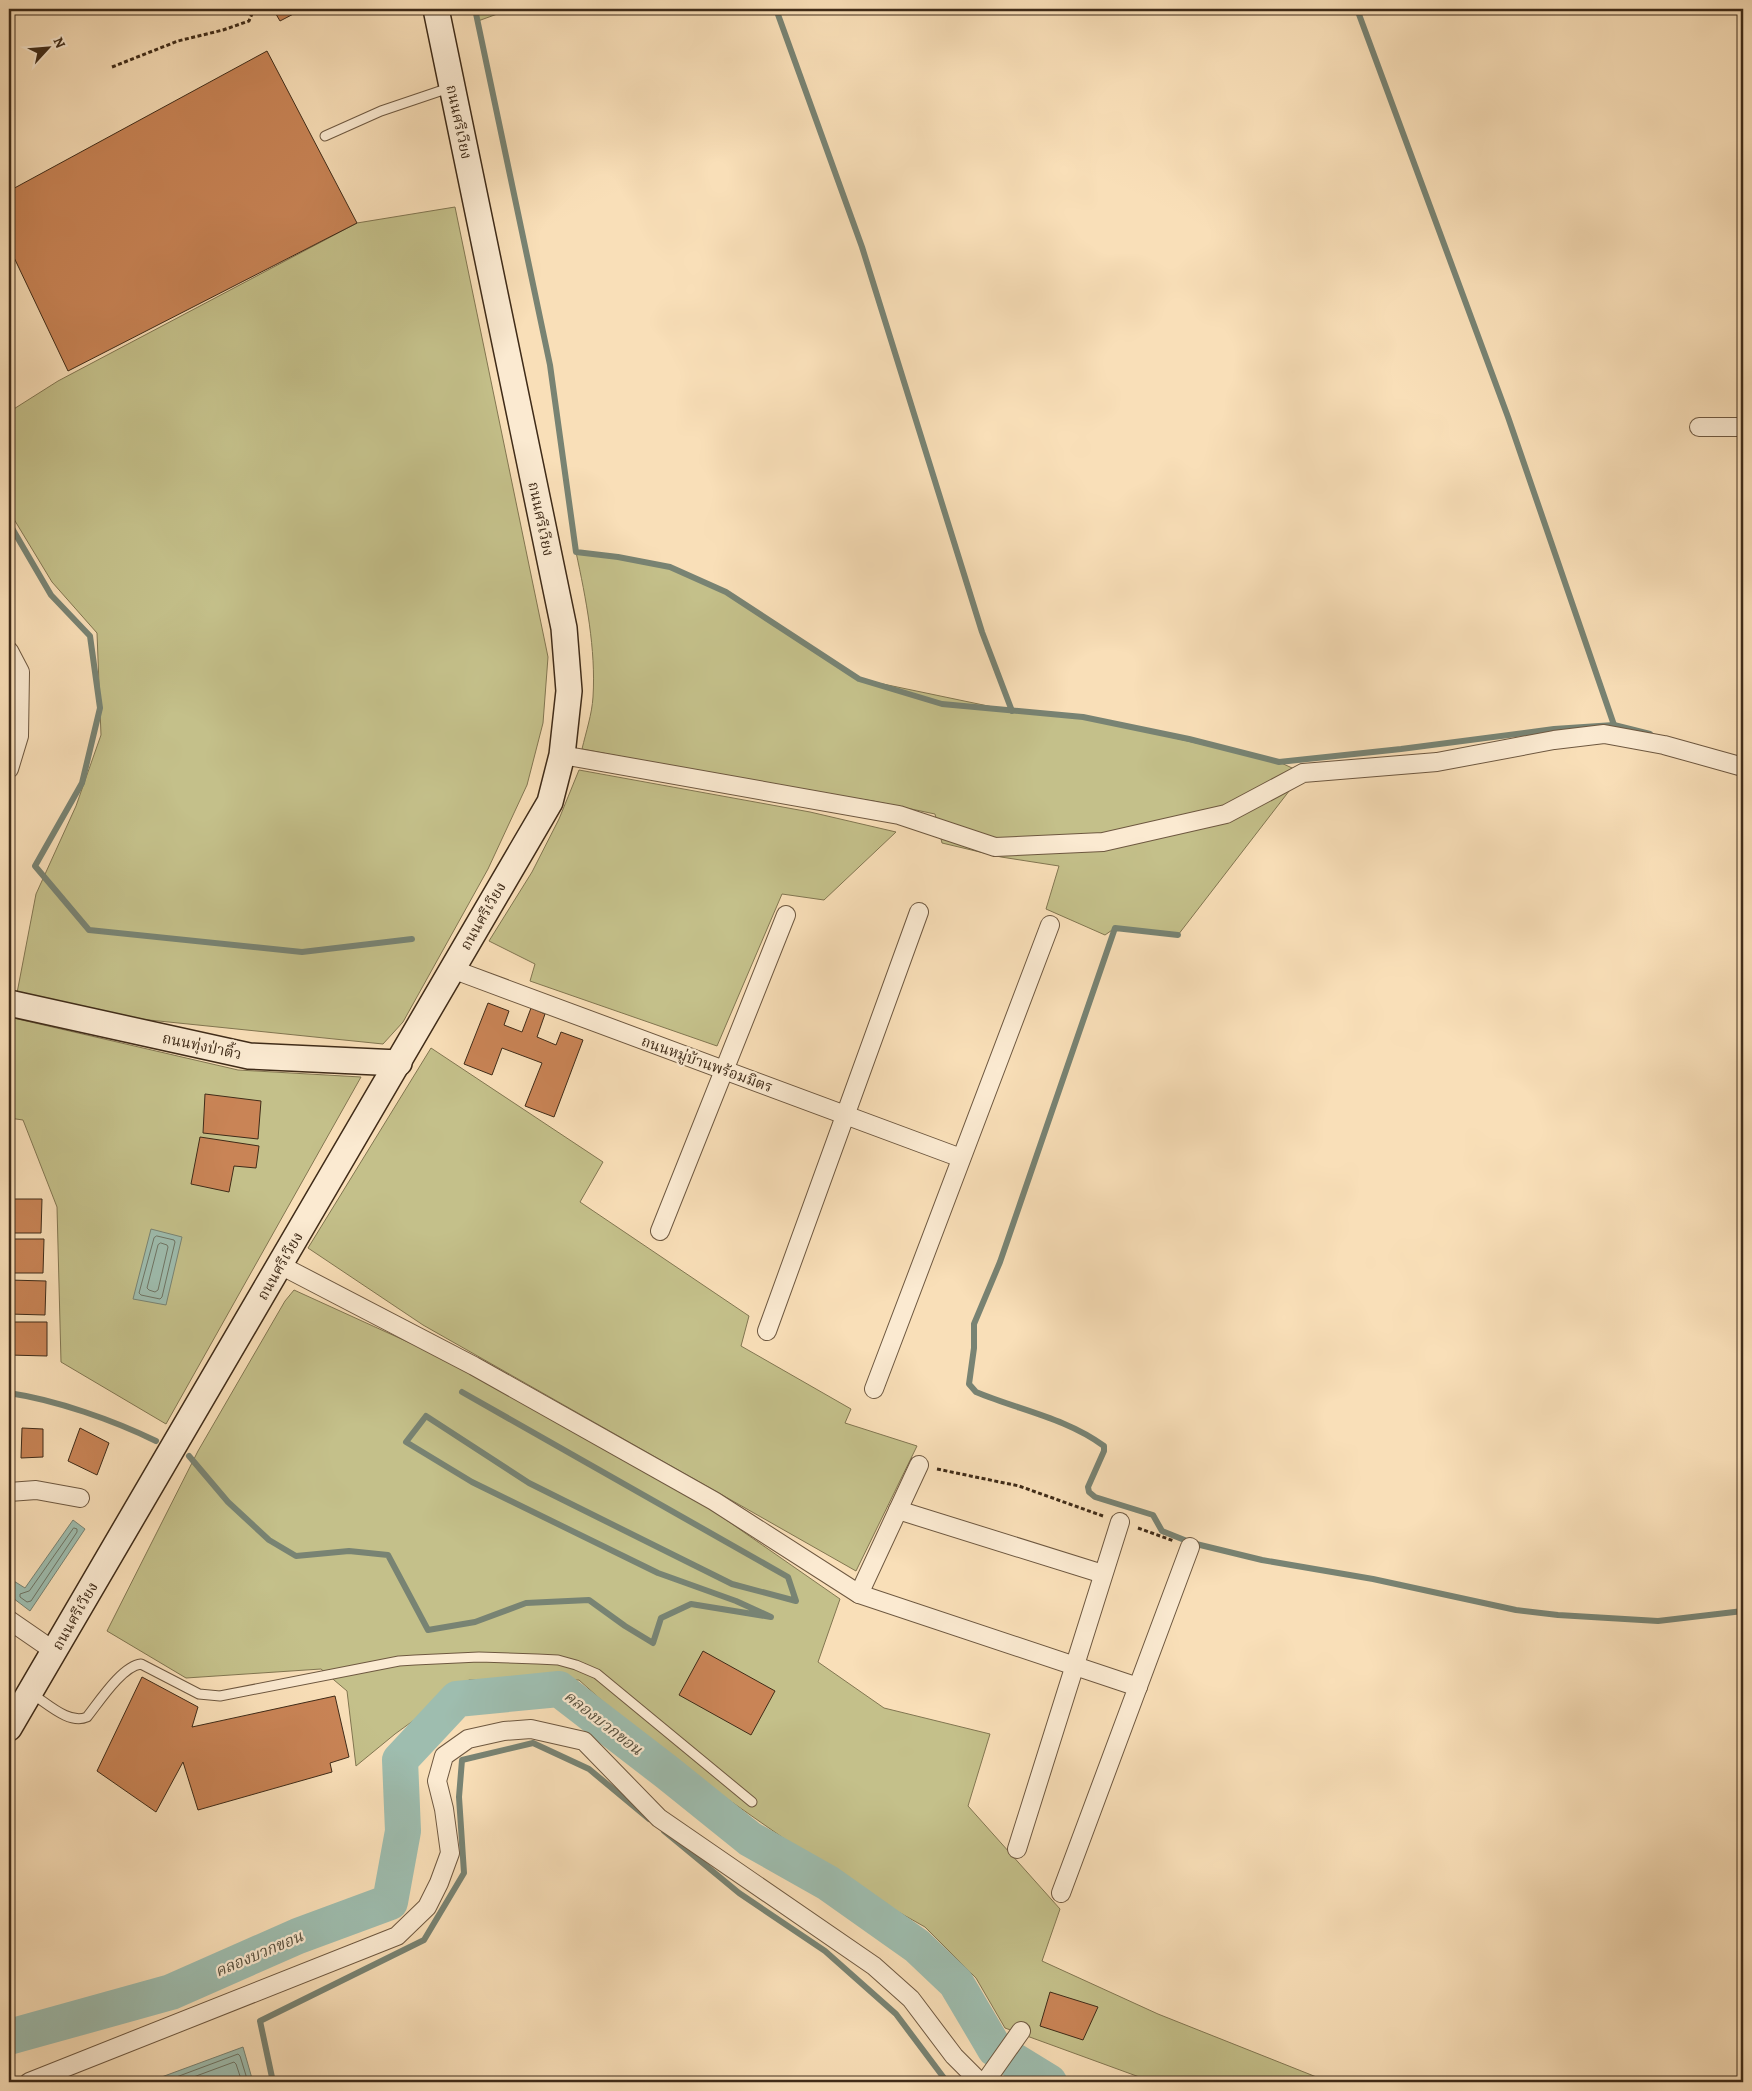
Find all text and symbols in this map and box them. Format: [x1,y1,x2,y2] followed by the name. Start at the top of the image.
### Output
[22,22,72,72] north arrow
[48,34,70,51] text: N
[441,83,477,161] street label: ถนนศรีเวียง
[523,480,559,558] street label: ถนนศรีเวียง
[455,878,511,954] street label: ถนนศรีเวียง
[160,1027,244,1065] street label: ถนนทุ่งป่าติ้ว
[639,1031,775,1097] street label: ถนนหมู่บ้านพร้อมมิตร
[252,1228,308,1304] street label: ถนนศรีเวียง
[47,1578,103,1654] street label: ถนนศรีเวียง
[559,1685,647,1761] water label: คลองบวกขอน
[211,1925,307,1982] water label: คลองบวกขอน

